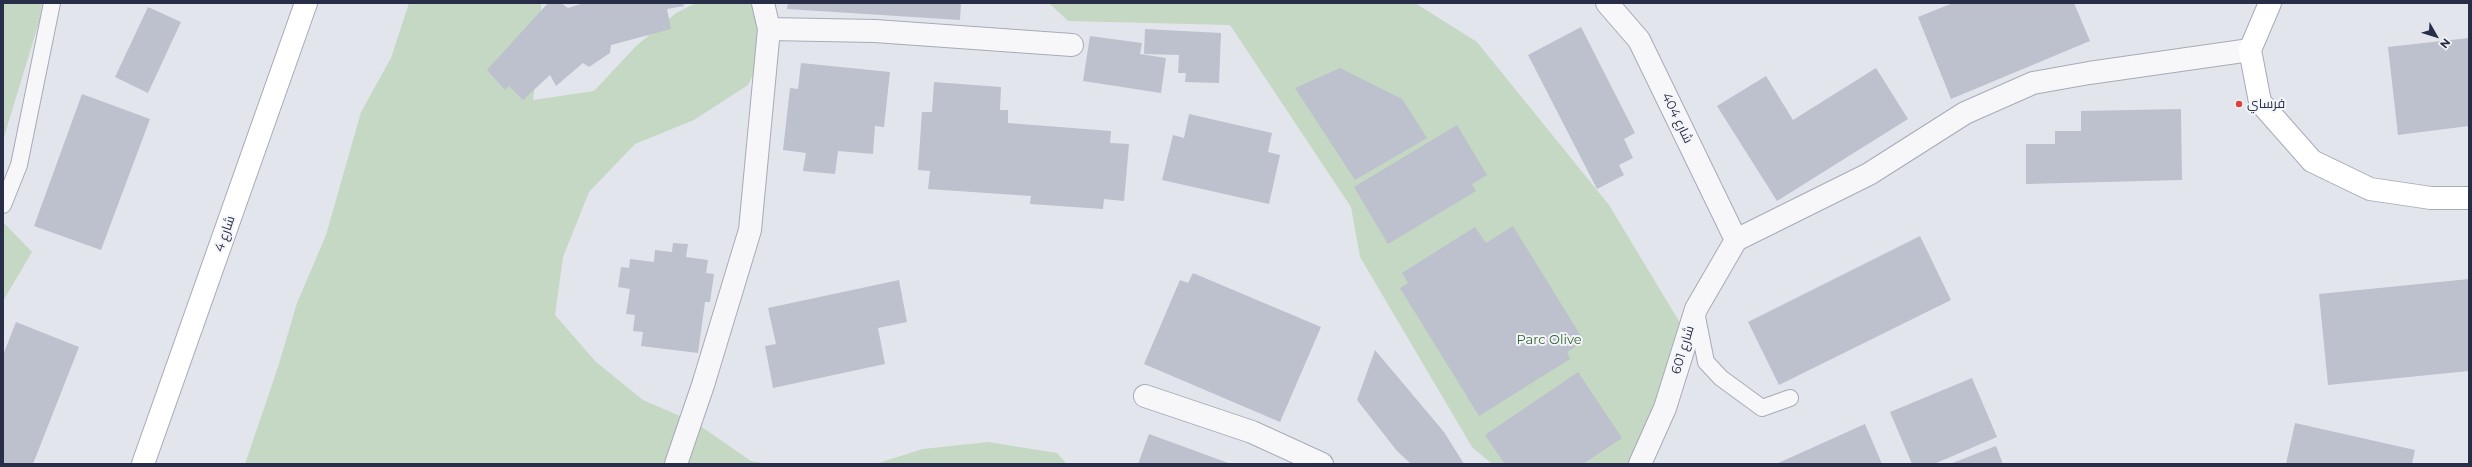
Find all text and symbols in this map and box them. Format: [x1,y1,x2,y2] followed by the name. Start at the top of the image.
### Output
[2416,16,2456,56] north arrow
[2437,36,2454,51] text: N
[1658,90,1696,146] street label: شارع 404
[2247,96,2285,112] place label: فرساي
[2234,99,2244,109] marker: فرساي
[212,214,238,254] street label: شارع 4
[1668,324,1698,376] street label: شارع 601
[1516,332,1582,348] park label: Parc Olive

